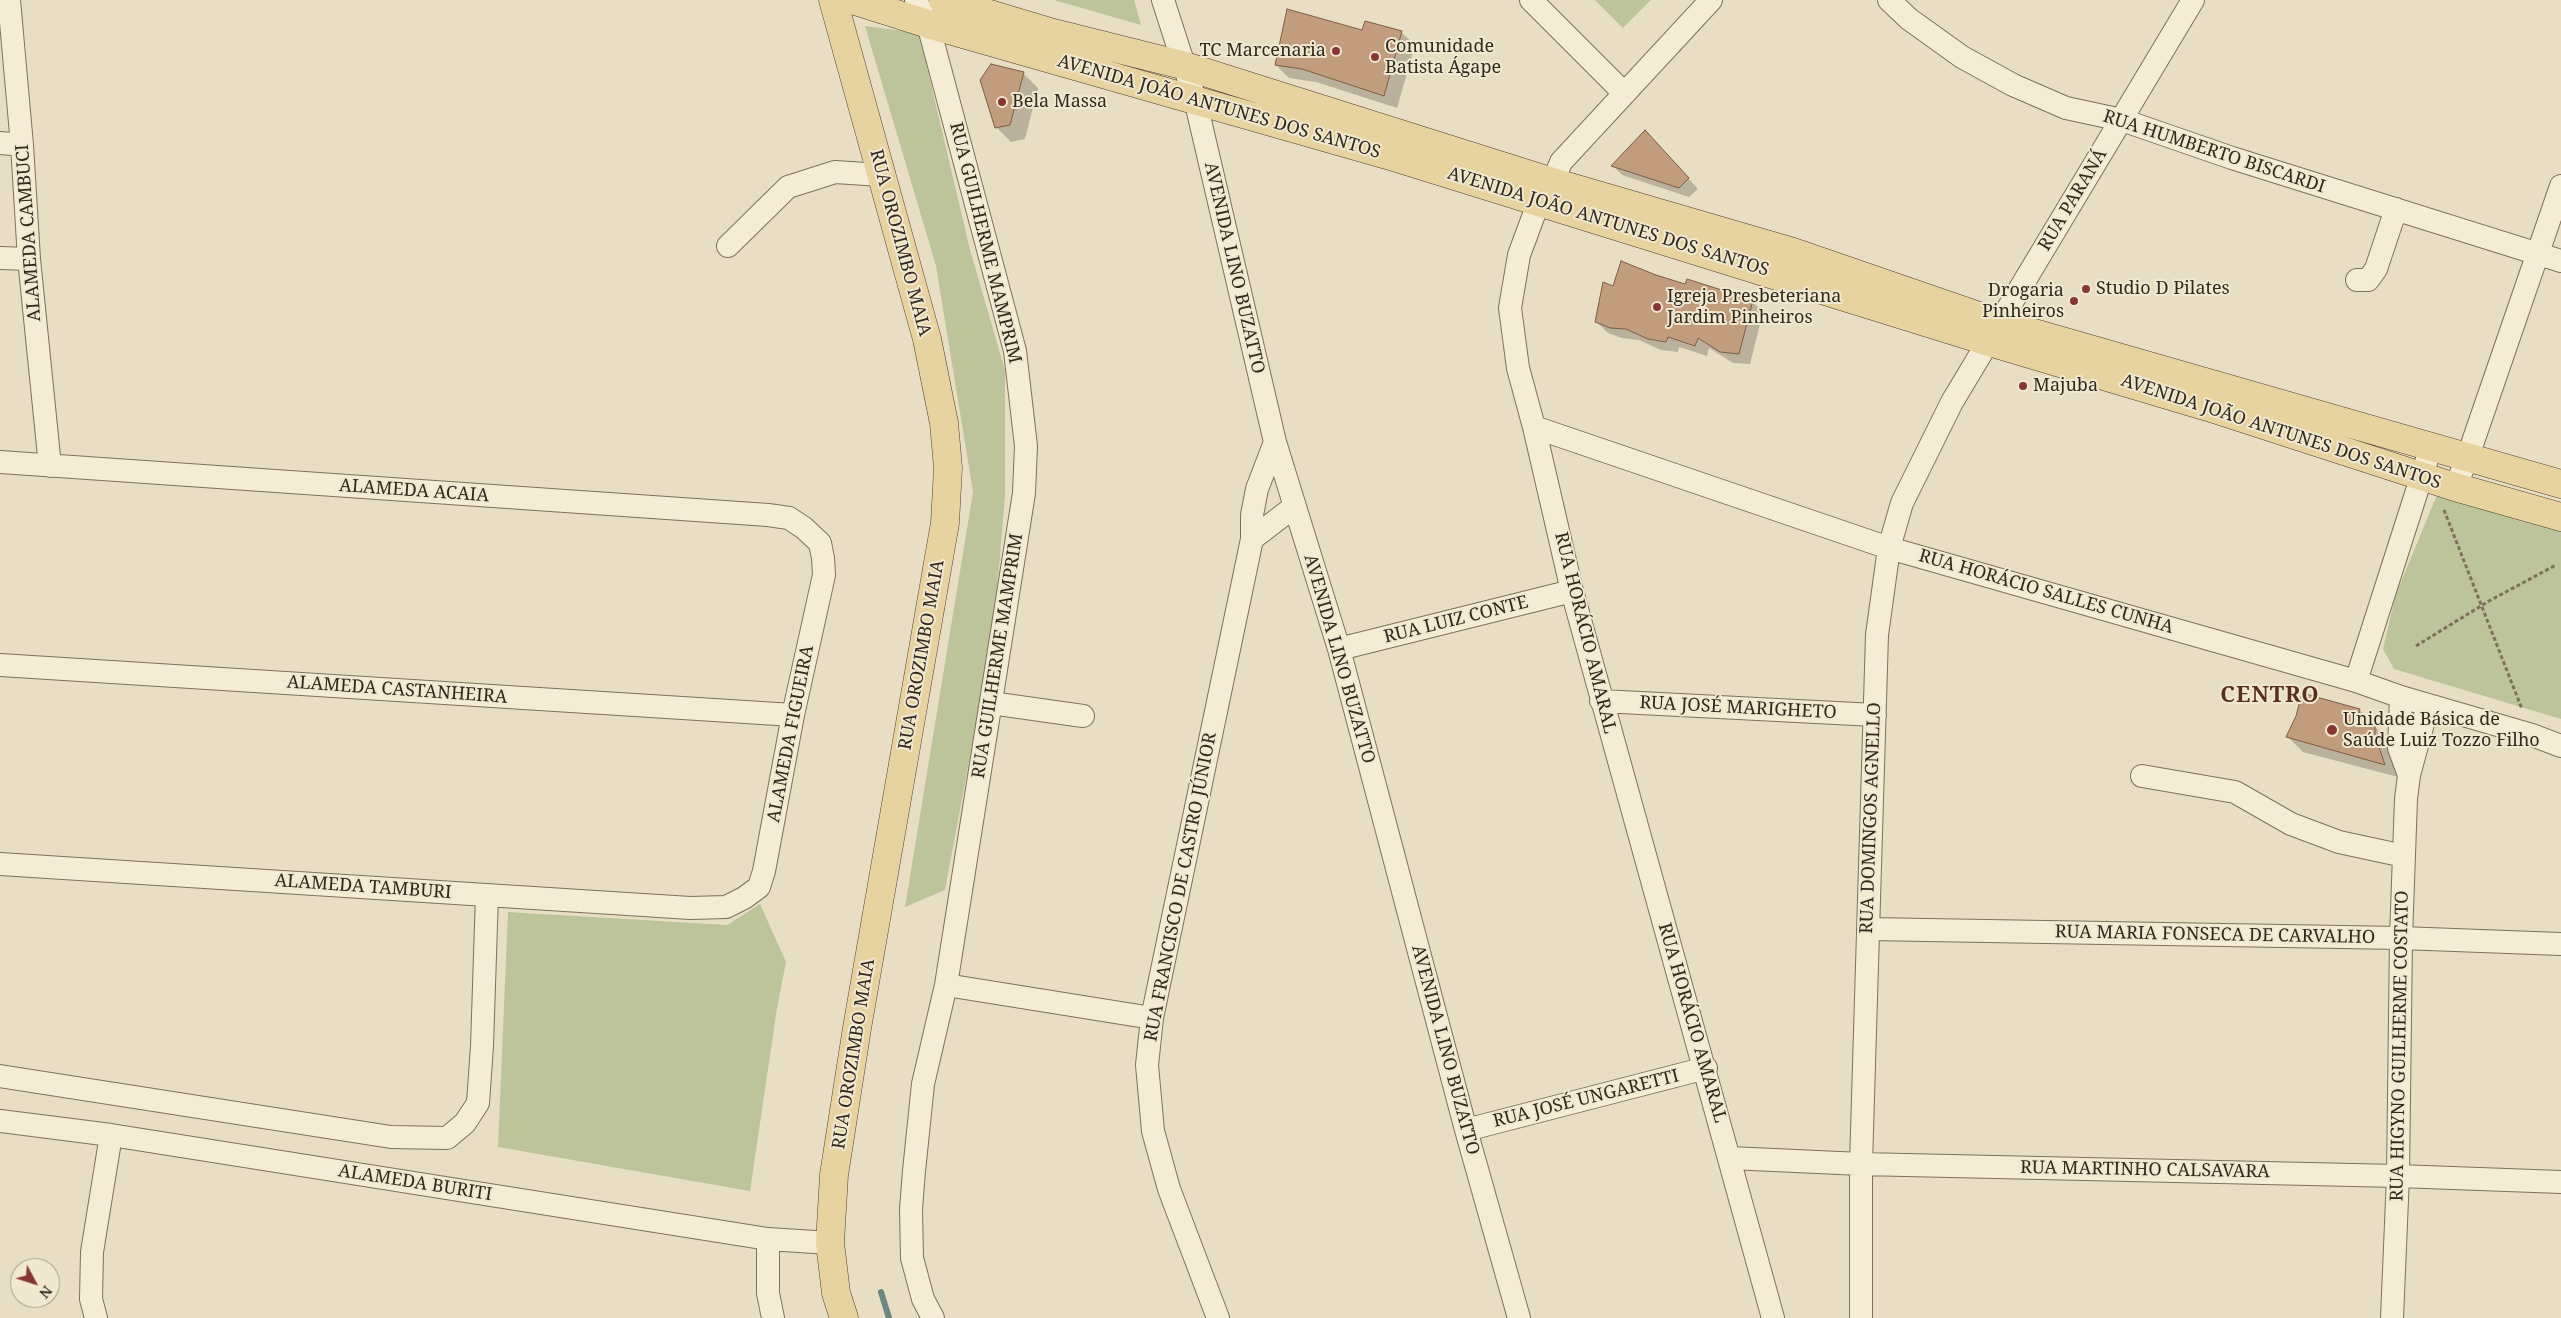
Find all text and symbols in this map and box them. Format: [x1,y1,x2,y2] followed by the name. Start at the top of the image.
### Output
[1385,36,1501,78] place label: Comunidade Batista Ágape
[1199,40,1326,62] place label: TC Marcenaria
[1330,45,1342,57] marker: TC Marcenaria
[1055,50,1383,164] street label: AVENIDA JOÃO ANTUNES DOS SANTOS
[1369,51,1381,63] marker: Comunidade Batista Ágape
[1012,91,1107,113] place label: Bela Massa
[996,96,1008,108] marker: Bela Massa
[2100,106,2328,198] street label: RUA HUMBERTO BISCARDI
[945,120,1025,366] street label: RUA GUILHERME MAMPRIM
[12,144,46,322] street label: ALAMEDA CAMBUCI
[2034,145,2112,255] street label: RUA PARANÁ
[865,147,935,339] street label: RUA OROZIMBO MAIA
[1199,160,1269,376] street label: AVENIDA LINO BUZATTO
[1445,163,1771,281] street label: AVENIDA JOÃO ANTUNES DOS SANTOS
[2096,278,2230,300] place label: Studio D Pilates
[1982,280,2064,322] place label: Drogaria Pinheiros
[2080,283,2092,295] marker: Studio D Pilates
[1667,286,1841,328] place label: Igreja Presbeteriana Jardim Pinheiros
[2068,295,2080,307] marker: Drogaria Pinheiros
[1651,301,1663,313] marker: Igreja Presbeteriana Jardim Pinheiros
[2118,370,2444,494] street label: AVENIDA JOÃO ANTUNES DOS SANTOS
[2033,375,2098,397] place label: Majuba
[2017,380,2029,392] marker: Majuba
[338,475,490,507] street label: ALAMEDA ACAIA
[1549,530,1621,736] street label: RUA HORÁCIO AMARAL
[968,532,1028,780] street label: RUA GUILHERME MAMPRIM
[1916,545,2176,639] street label: RUA HORÁCIO SALLES CUNHA
[1299,552,1379,766] street label: AVENIDA LINO BUZATTO
[895,558,949,752] street label: RUA OROZIMBO MAIA
[1382,592,1530,648] street label: RUA LUIZ CONTE
[763,644,819,824] street label: ALAMEDA FIGUEIRA
[286,672,508,708] street label: ALAMEDA CASTANHEIRA
[2220,683,2320,709] district label: CENTRO
[1639,692,1837,724] street label: RUA JOSÉ MARIGHETO
[1856,702,1886,934] street label: RUA DOMINGOS AGNELLO
[2343,709,2540,752] place label: Unidade Básica de Saúde Luiz Tozzo Filho
[2325,723,2339,737] marker: Unidade Básica de Saúde Luiz Tozzo Filho
[1140,731,1222,1043] street label: RUA FRANCISCO DE CASTRO JÚNIOR
[274,870,452,904] street label: ALAMEDA TAMBURI
[2386,890,2414,1202] street label: RUA HIGYNO GUILHERME COSTATO
[1653,921,1731,1125] street label: RUA HORÁCIO AMARAL
[2055,921,2375,949] street label: RUA MARIA FONSECA DE CARVALHO
[1407,943,1483,1157] street label: AVENIDA LINO BUZATTO
[828,957,880,1151] street label: RUA OROZIMBO MAIA
[1491,1065,1681,1133] street label: RUA JOSÉ UNGARETTI
[2020,1157,2270,1183] street label: RUA MARTINHO CALSAVARA
[337,1160,493,1206] street label: ALAMEDA BURITI
[10,1258,60,1308] north arrow
[35,1282,57,1303] text: N

